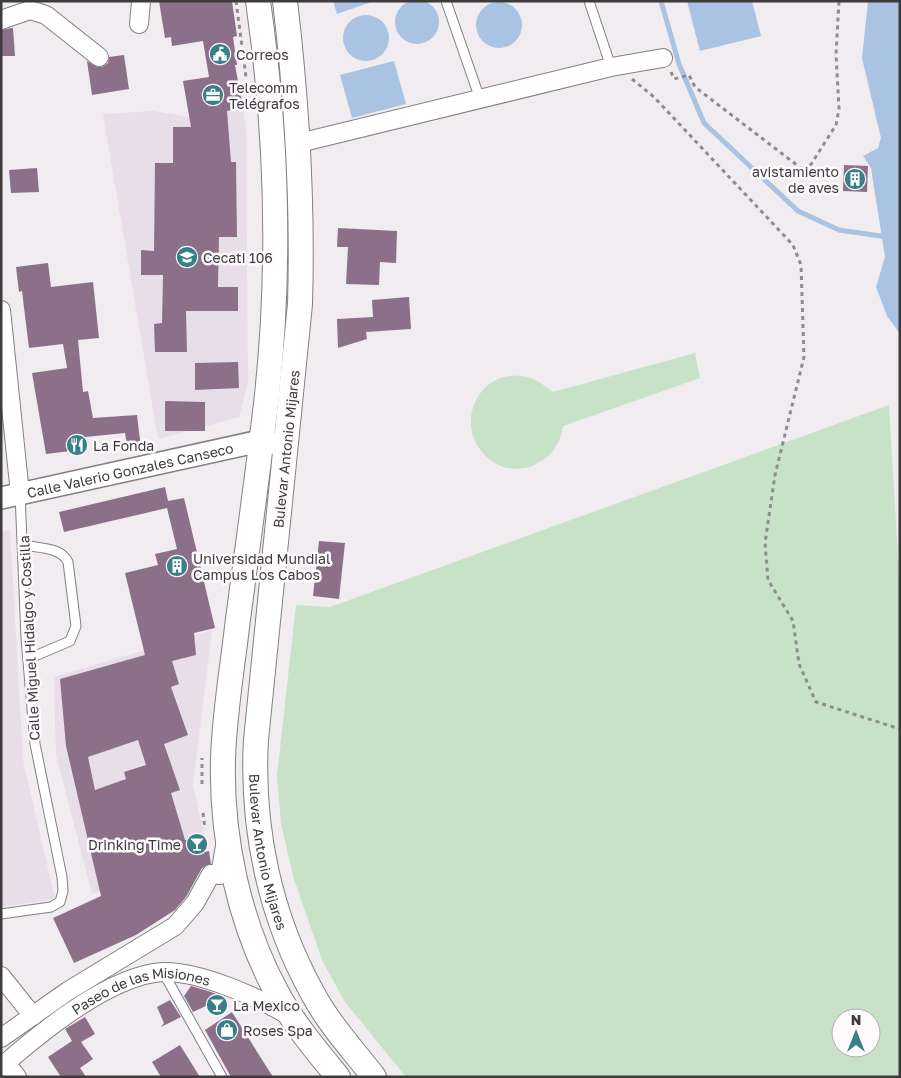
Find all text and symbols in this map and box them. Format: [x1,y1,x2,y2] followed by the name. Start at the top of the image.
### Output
[208,42,232,66] public building icon: Correos
[236,46,289,63] place label: Correos
[229,79,300,112] place label: Telecomm Telégrafos
[201,83,225,107] office icon: Telecomm Telégrafos
[752,163,839,196] place label: avistamiento de aves
[843,167,867,191] building icon: avistamiento de aves
[175,245,199,269] school or university icon: Cecati 106
[203,249,273,266] place label: Cecati 106
[269,369,303,529] street label: Bulevar Antonio Mijares
[65,433,89,457] restaurant icon: La Fonda
[93,437,154,454] place label: La Fonda
[25,439,235,501] street label: Calle Valerio Gonzales Canseco
[15,535,43,741] street label: Calle Miguel Hidalgo y Costilla
[193,550,330,583] place label: Universidad Mundial Campus Los Cabos
[165,554,189,578] building icon: Universidad Mundial Campus Los Cabos
[247,773,291,932] street label: Bulevar Antonio Mijares
[185,832,209,856] bar icon: Drinking Time
[88,836,181,853] place label: Drinking Time
[68,963,213,1018] street label: Paseo de las Misiones
[205,993,229,1017] bar icon: La Mexico
[233,997,300,1014] place label: La Mexico
[831,1008,881,1058] north arrow
[851,1011,861,1028] text: N
[215,1018,239,1042] shop icon: Roses Spa
[243,1022,313,1039] place label: Roses Spa

